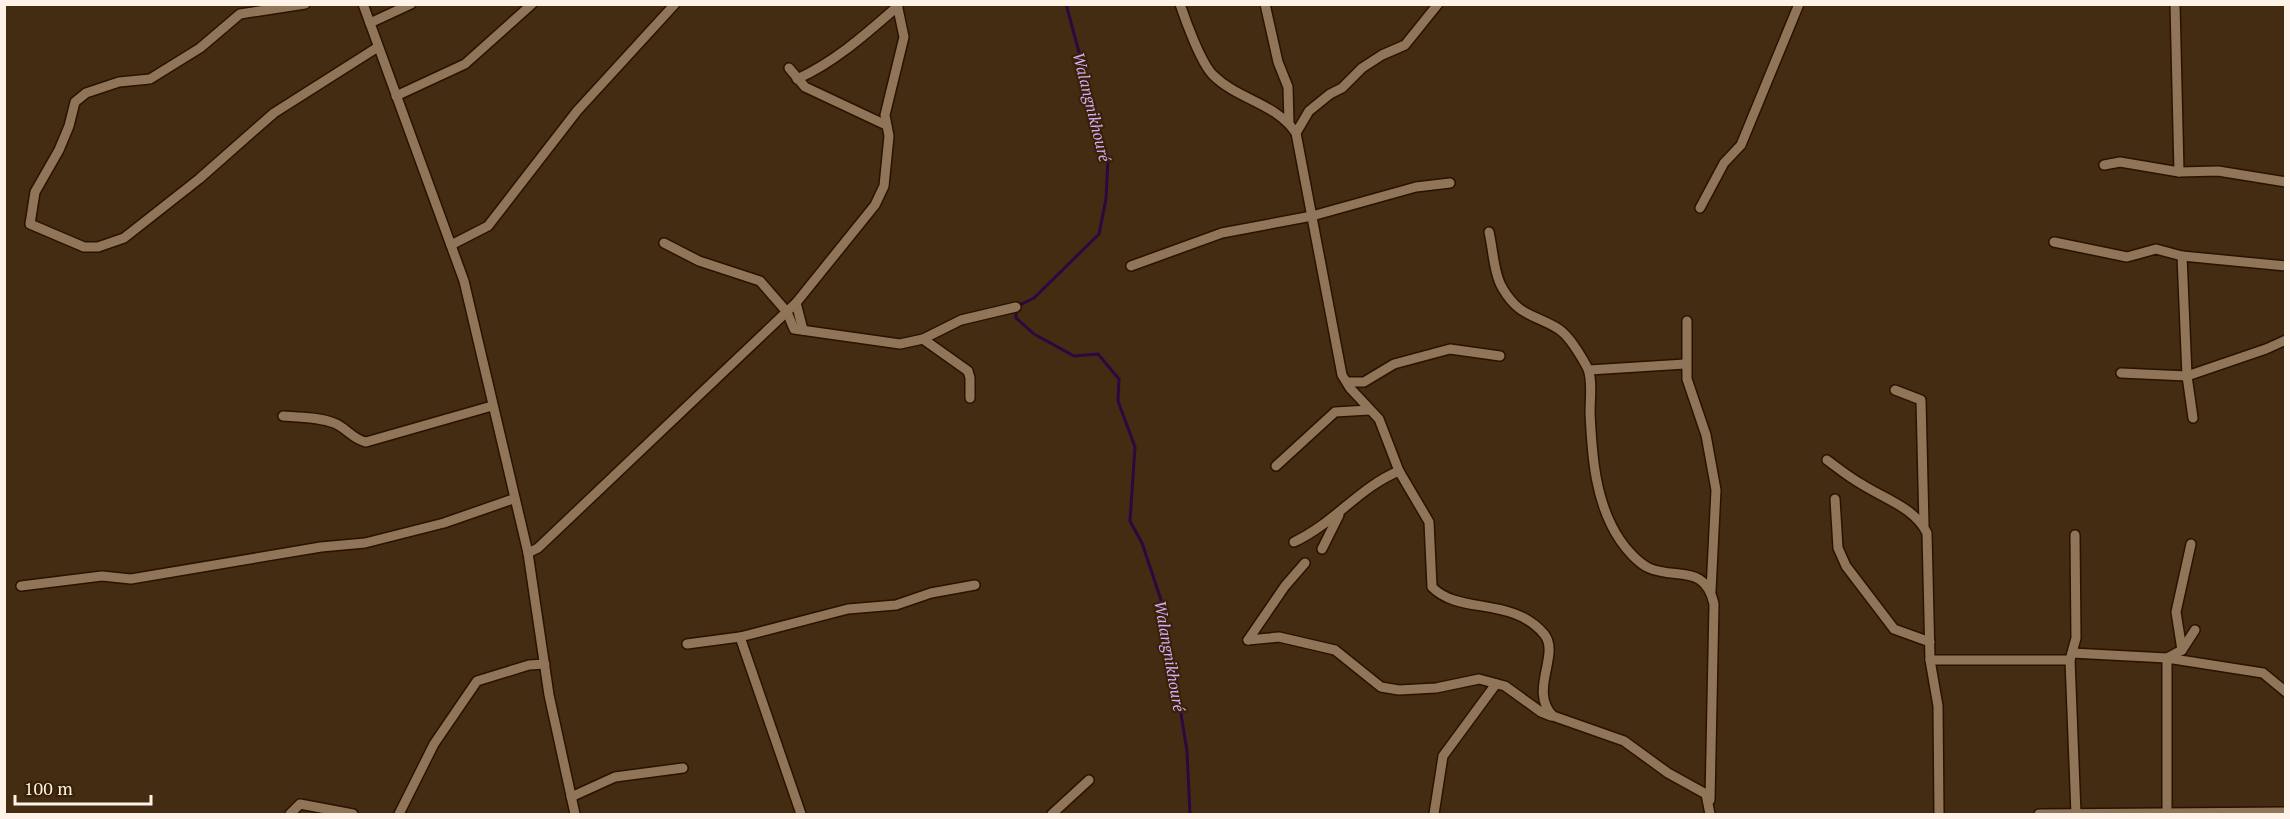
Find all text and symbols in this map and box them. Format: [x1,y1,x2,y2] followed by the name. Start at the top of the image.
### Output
[1068,50,1116,165] water label: Walangnikhouré
[1149,599,1191,714] water label: Walangnikhouré
[15,768,152,806] scale bar
[24,776,73,800] text: 100 m

